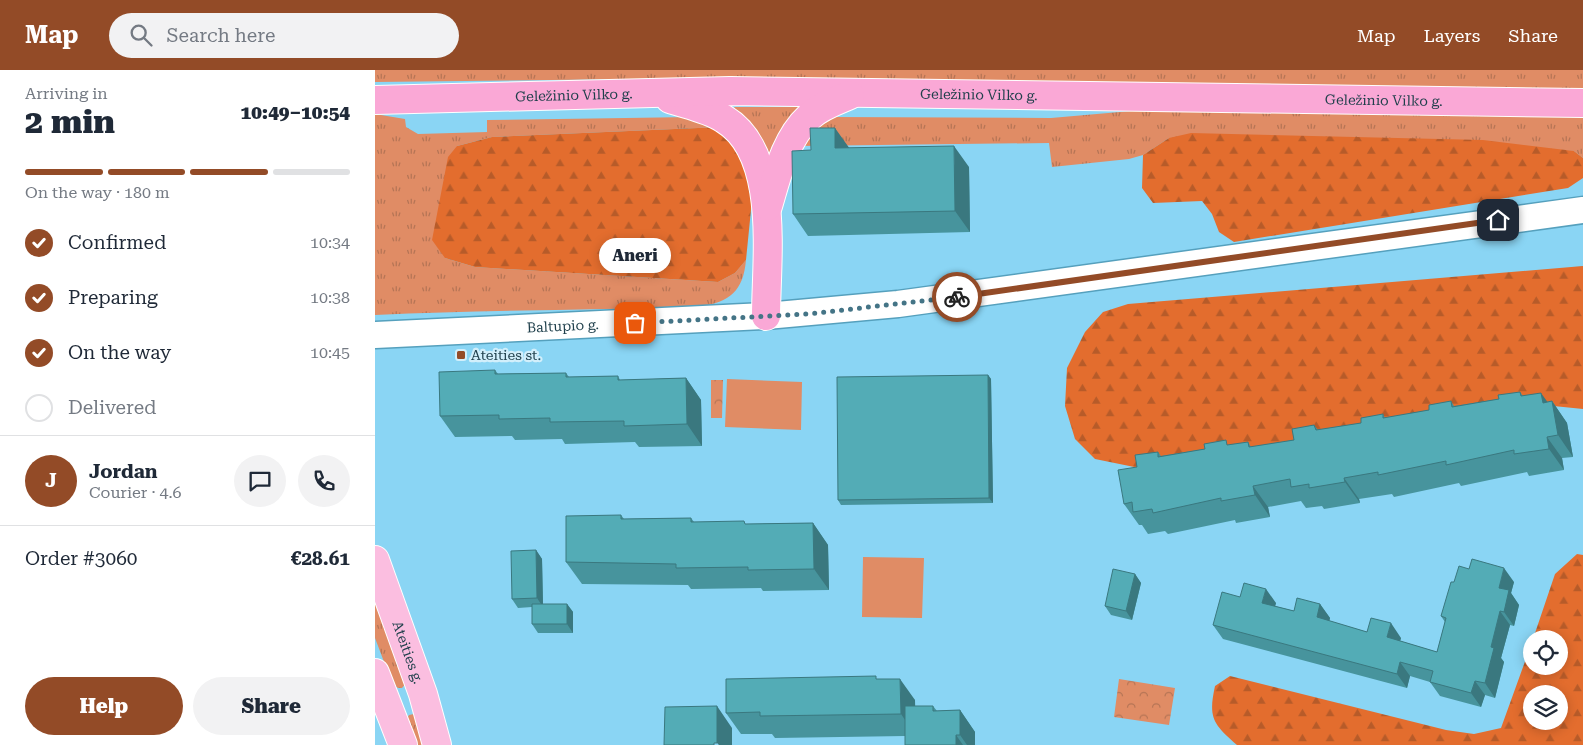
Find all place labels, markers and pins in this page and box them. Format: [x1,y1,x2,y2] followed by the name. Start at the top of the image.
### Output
[1477,199,1519,241] pin
[599,238,671,273] callout: Aneri
[614,302,656,344] pin
[471,347,541,363] place label: Ateities st.
[455,349,467,361] marker: Ateities st.

